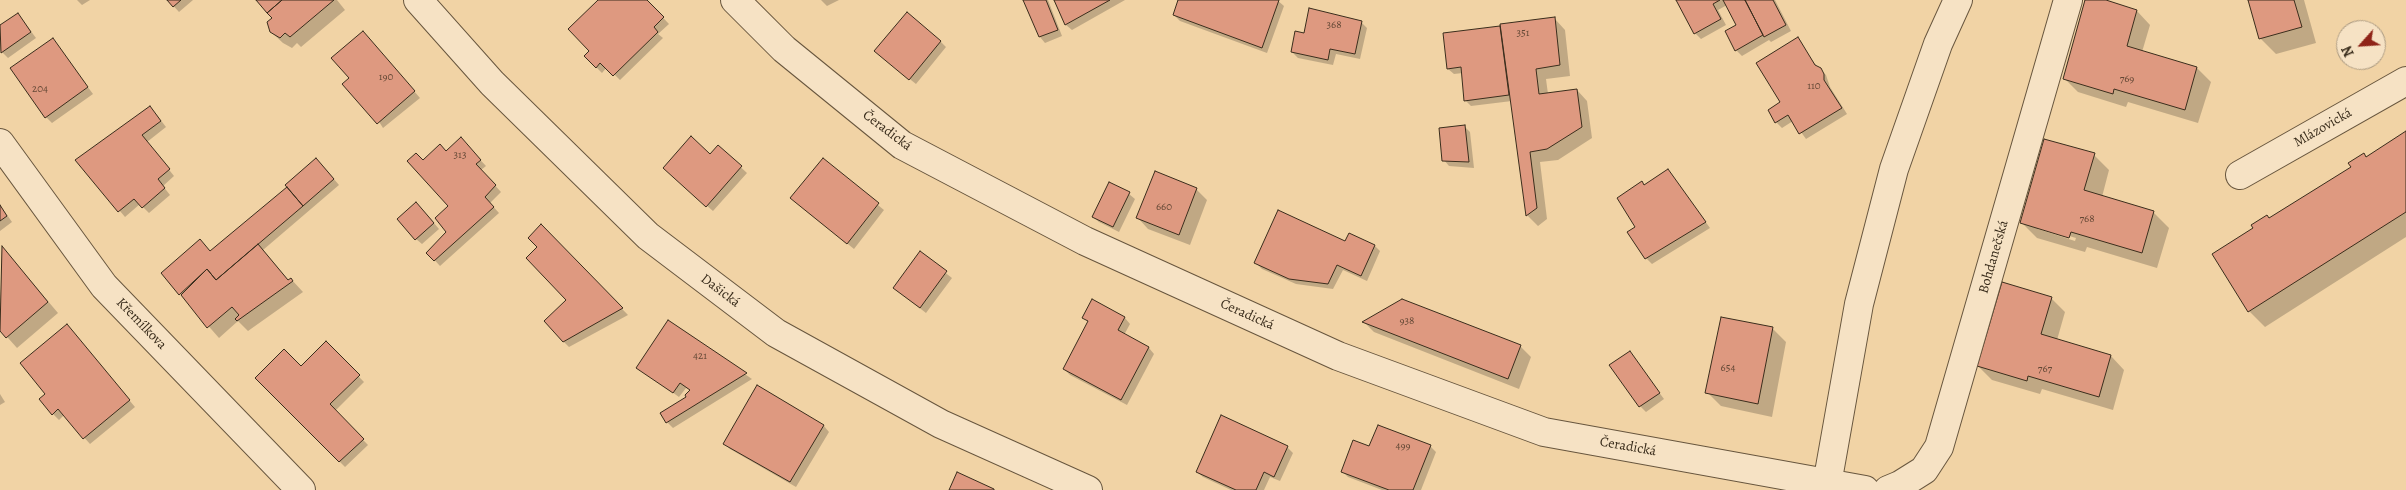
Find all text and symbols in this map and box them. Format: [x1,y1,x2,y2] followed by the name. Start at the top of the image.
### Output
[1327,18,1341,32] house number: 368
[2336,20,2386,70] north arrow
[1516,26,1530,40] house number: 351
[2337,43,2359,60] text: N
[379,70,393,84] house number: 190
[2120,72,2134,86] house number: 769
[1807,79,1821,93] house number: 110
[32,82,48,96] house number: 204
[2291,105,2355,151] street label: Mlázovická
[859,107,915,155] street label: Čeradická
[454,148,466,162] house number: 313
[1156,200,1172,214] house number: 660
[2079,212,2095,226] house number: 768
[1976,218,2012,296] street label: Bohdanečská
[697,271,743,311] street label: Dašická
[112,295,170,353] street label: Křemílkova
[1217,296,1277,334] street label: Čeradická
[1400,314,1414,328] house number: 938
[693,349,707,363] house number: 421
[1721,361,1735,375] house number: 654
[2038,362,2052,376] house number: 767
[1598,434,1658,460] street label: Čeradická
[1396,439,1410,453] house number: 499

